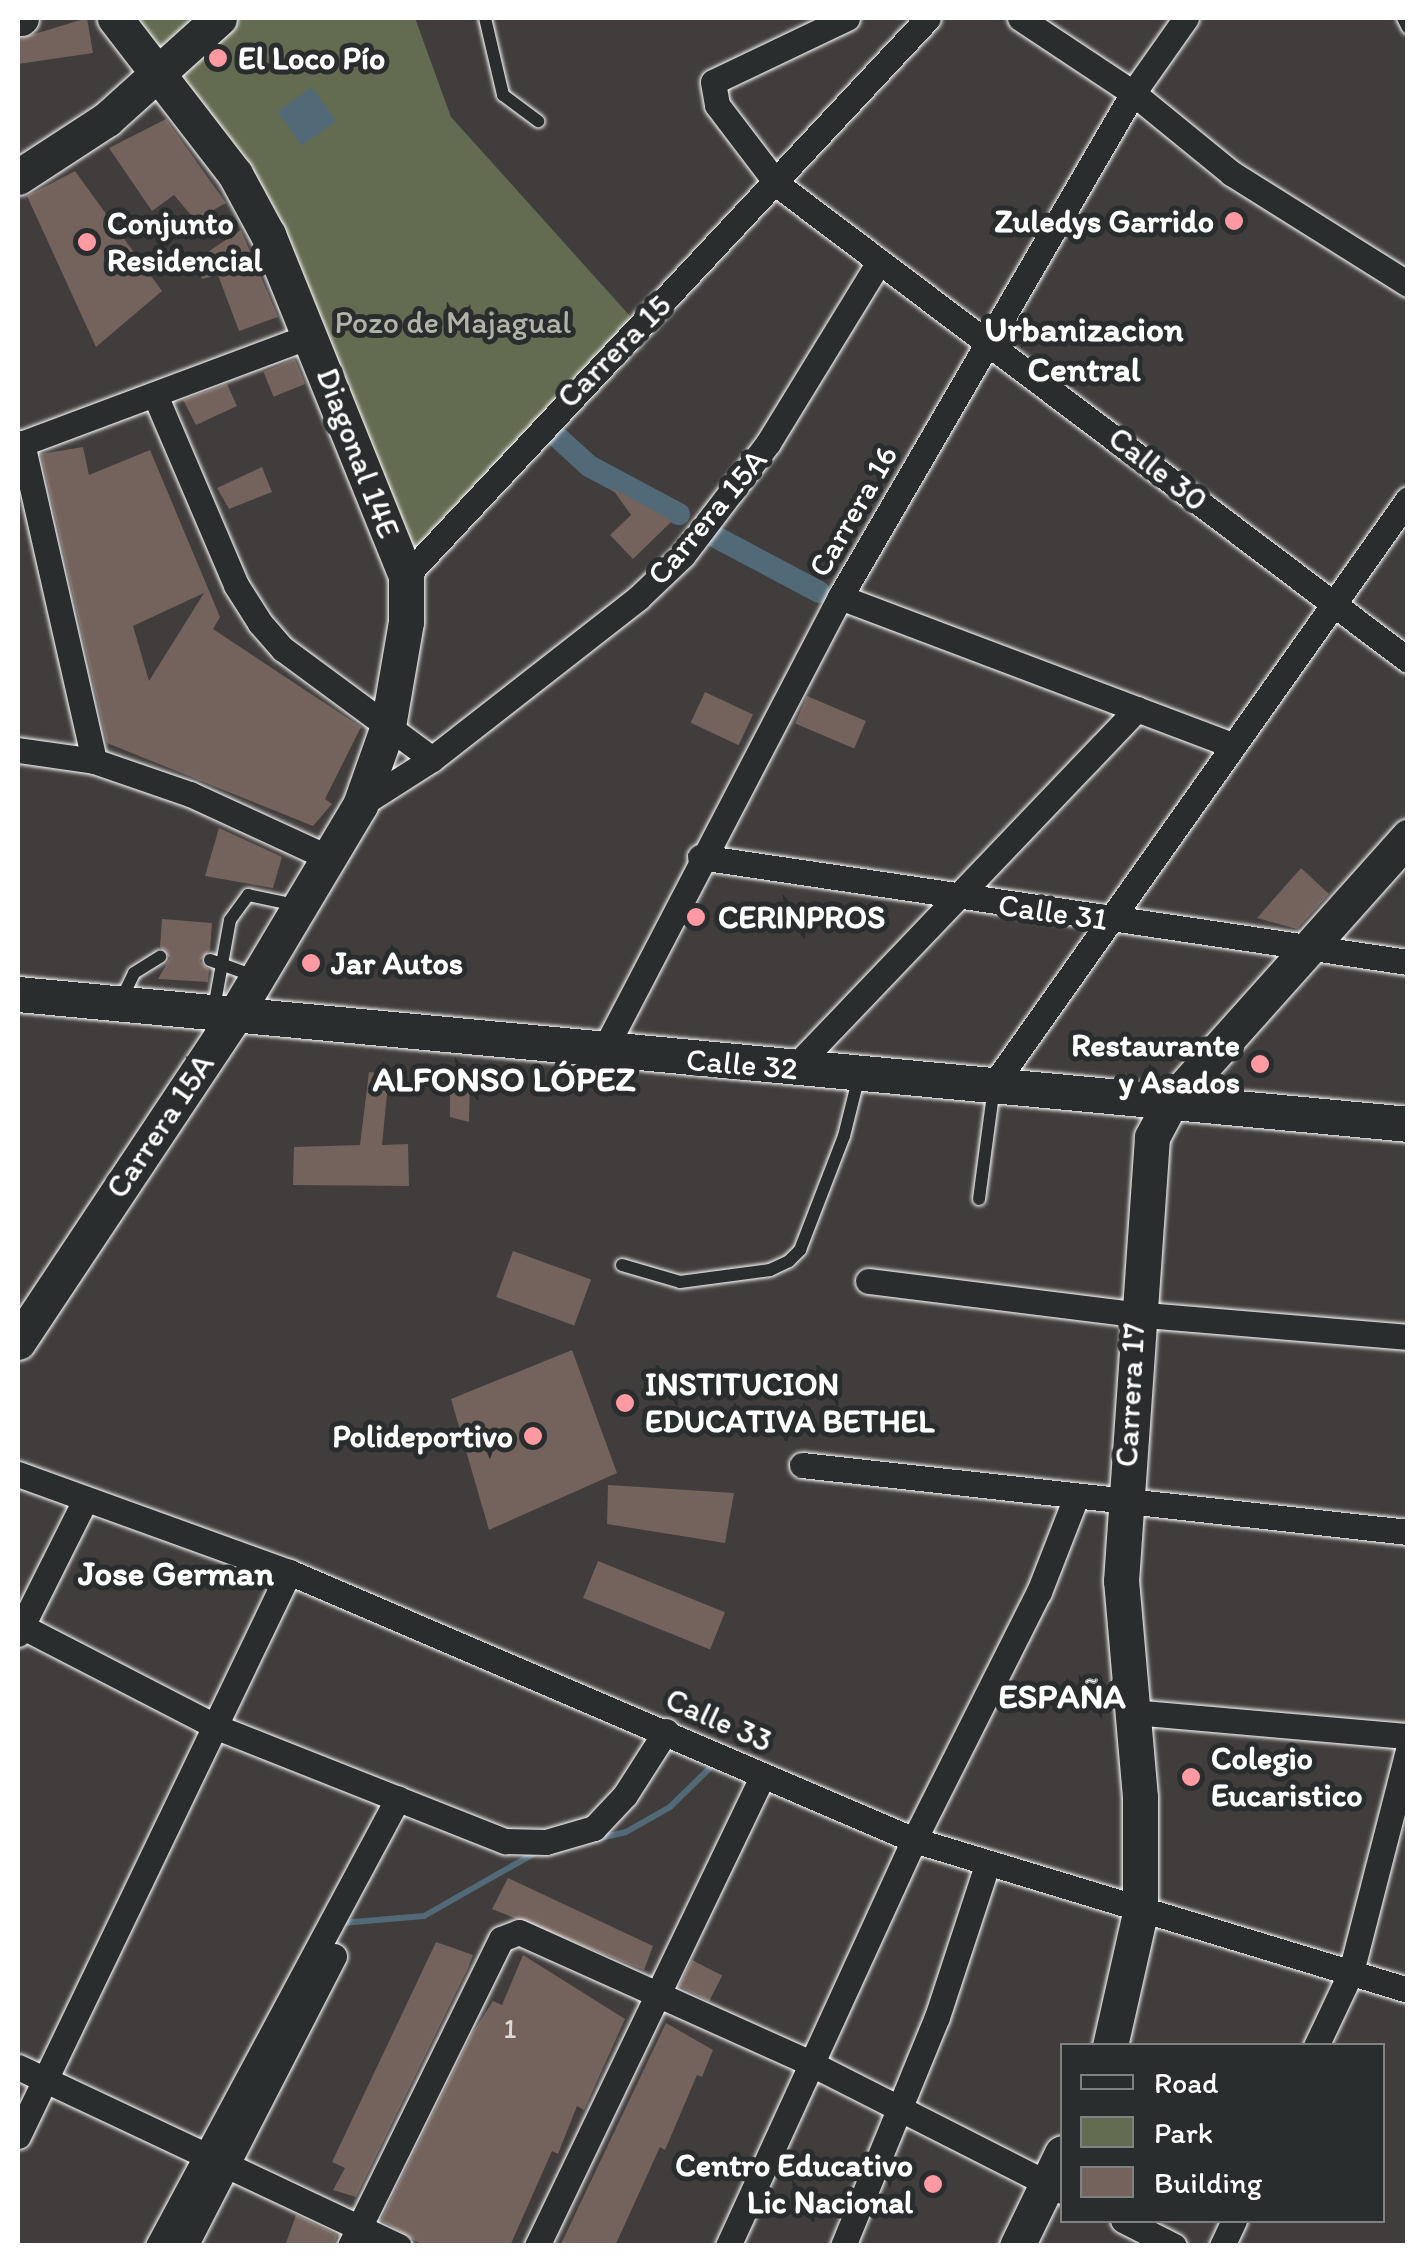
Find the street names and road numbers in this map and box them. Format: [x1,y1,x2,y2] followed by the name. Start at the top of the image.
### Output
[549,286,679,416] street label: Carrera 15
[308,362,408,544] street label: Diagonal 14E
[1101,418,1215,520] street label: Calle 30
[800,438,906,584] street label: Carrera 16
[639,441,775,593] street label: Carrera 15A
[996,885,1110,939] street label: Calle 31
[685,1040,799,1088] street label: Calle 32
[98,1047,222,1205] street label: Carrera 15A
[1107,1322,1153,1468] street label: Carrera 17
[660,1680,778,1760] street label: Calle 33

